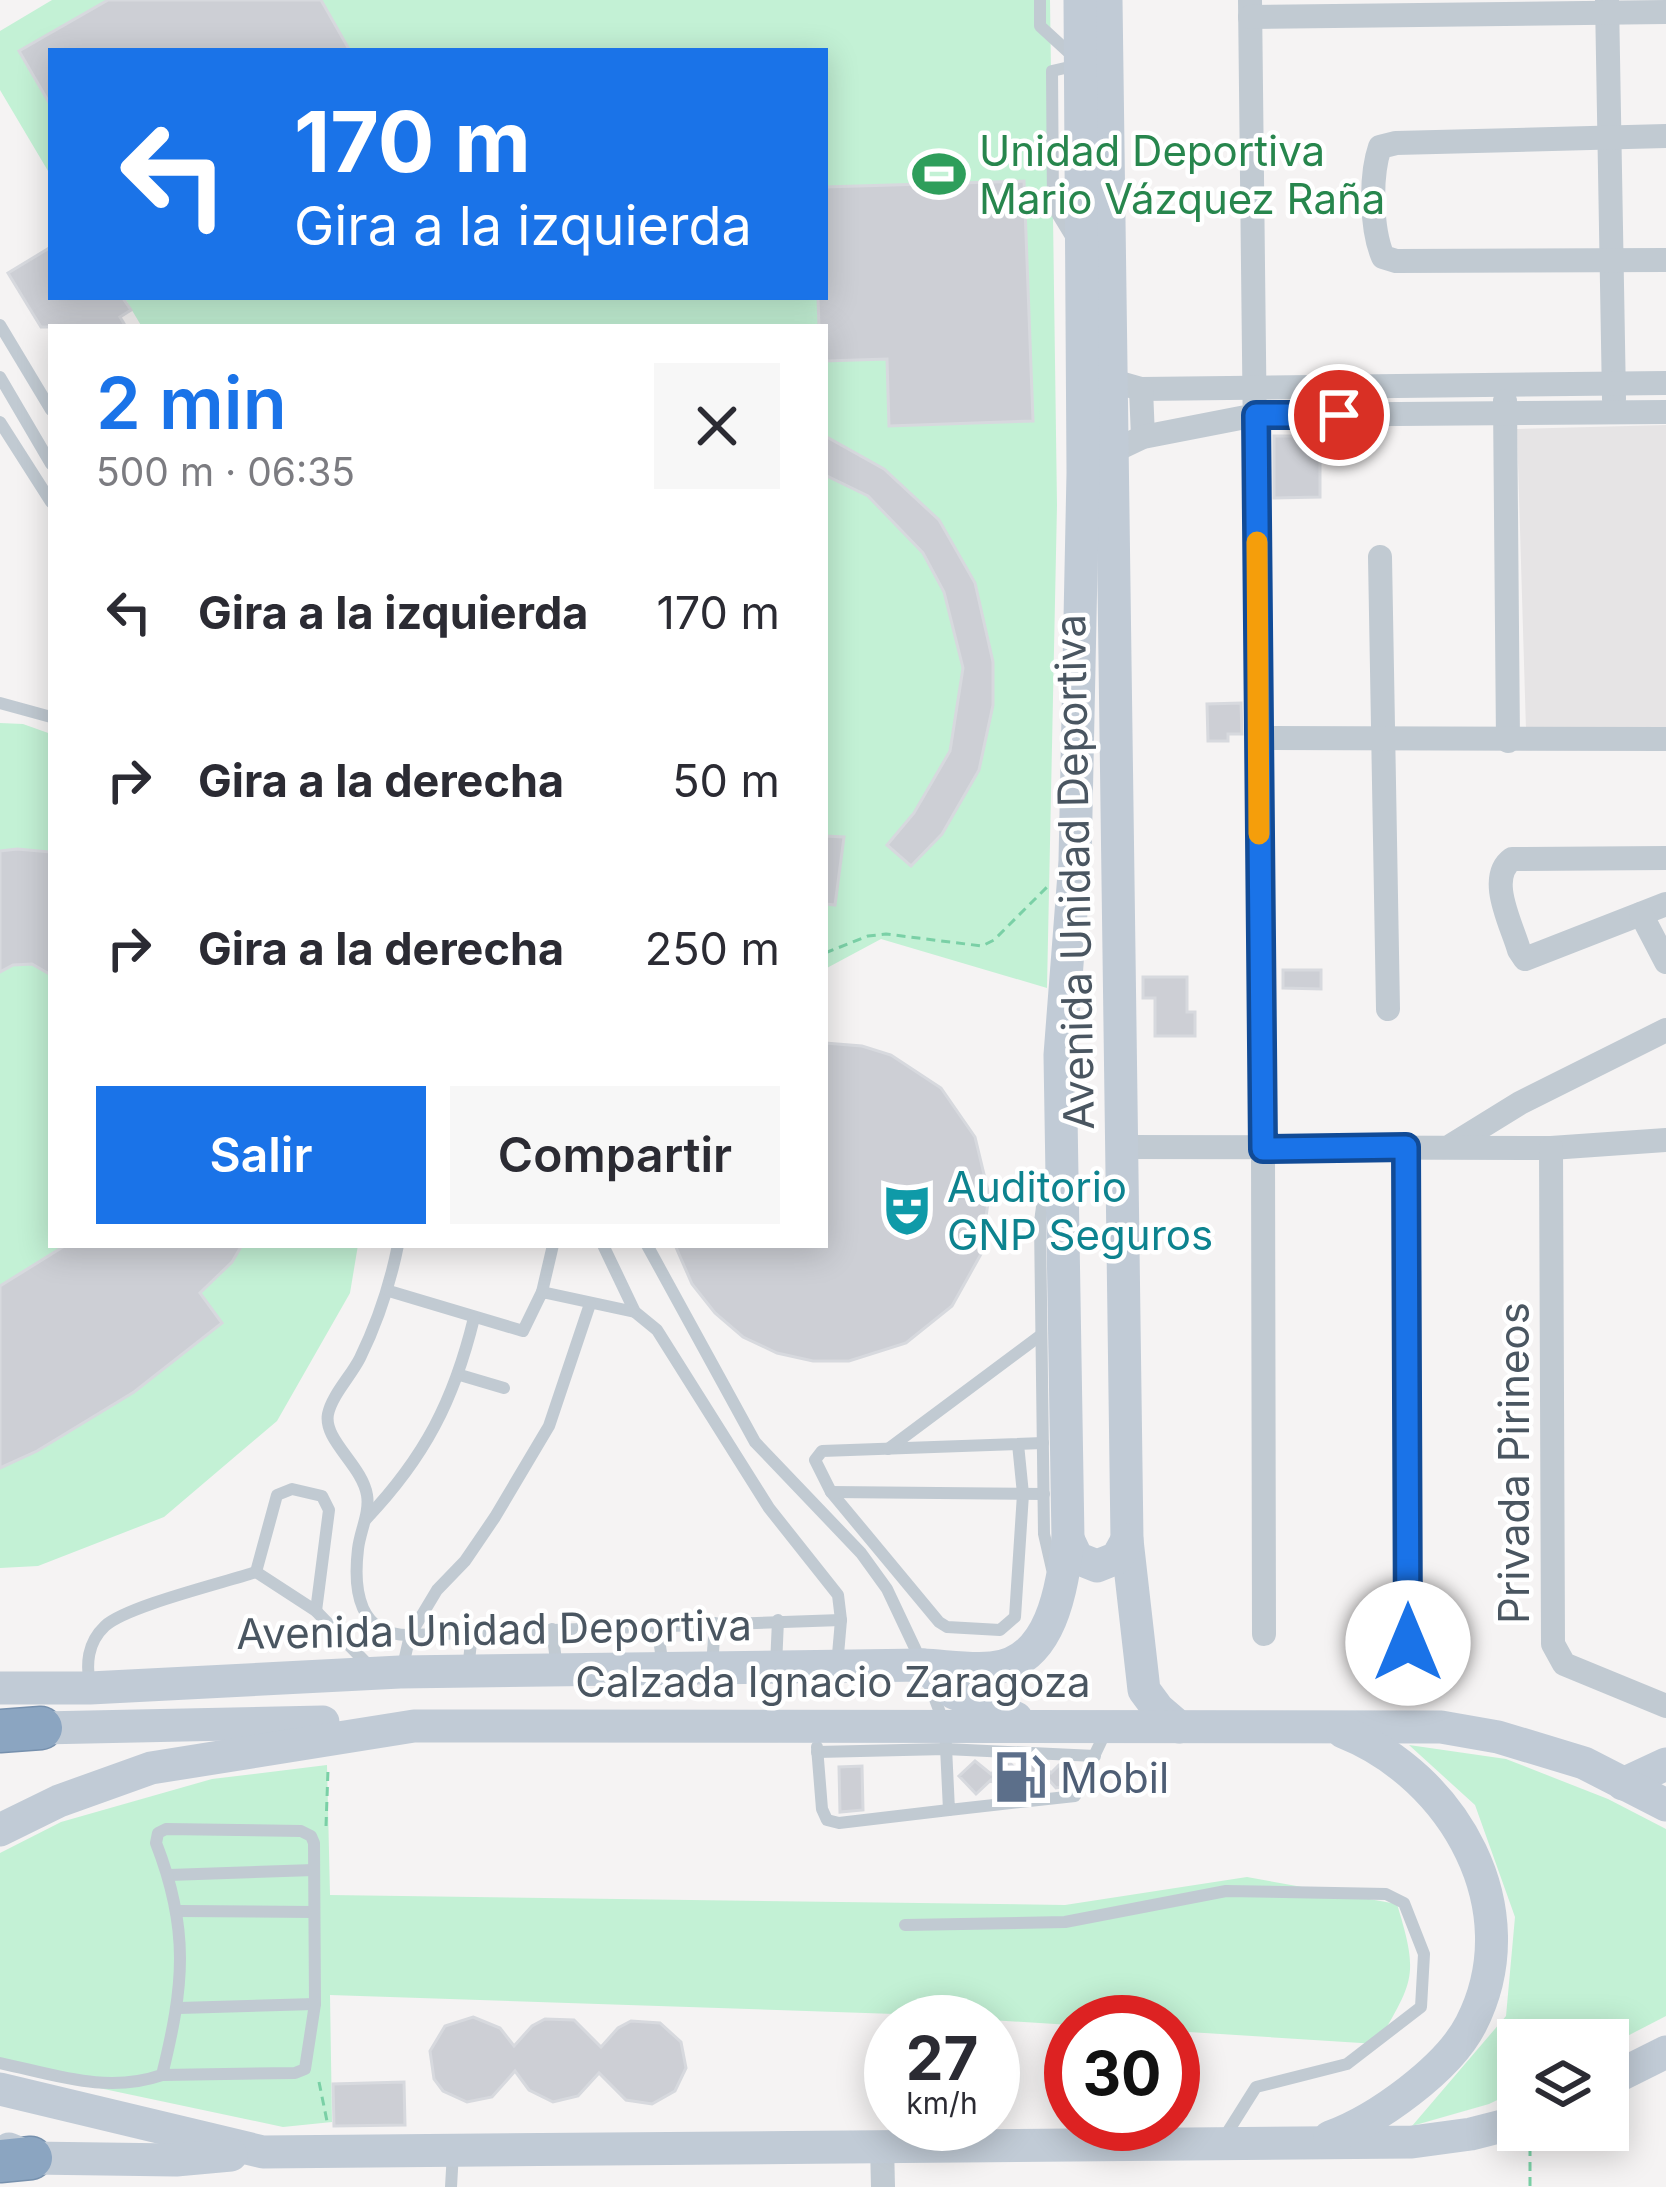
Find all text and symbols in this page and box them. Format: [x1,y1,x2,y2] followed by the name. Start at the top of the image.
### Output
[294,91,531,192] text: 170 m
[96,96,252,252] icon: left
[979,125,1385,224] place label: Unidad Deportiva Mario Vázquez Raña
[910,145,968,203] sports icon: Unidad Deportiva Mario Vázquez Raña
[294,193,752,258] text: Gira a la izquierda
[96,359,287,446] text: 2 min
[654,363,780,489] button: close
[1288,364,1390,466] pin
[1306,382,1372,448] icon: arrive
[96,448,355,495] text: 500 m · 06:35
[96,579,162,645] icon: left
[198,585,588,640] text: Gira a la izquierda
[656,585,780,640] text: 170 m
[1044,614,1104,1130] street label: Avenida Unidad Deportiva
[96,747,162,813] icon: right
[198,753,564,808] text: Gira a la derecha
[672,753,780,808] text: 50 m
[96,915,162,981] icon: right
[198,921,564,976] text: Gira a la derecha
[645,921,780,976] text: 250 m
[96,1086,426,1224] button: Salir
[450,1086,780,1224] button: Compartir
[947,1161,1213,1260] place label: Auditorio GNP Seguros
[878,1181,936,1239] theatre icon: Auditorio GNP Seguros
[1488,1302,1539,1624] street label: Privada Pirineos
[1345,1580,1471,1706] position arrow
[236,1599,752,1659] street label: Avenida Unidad Deportiva
[575,1656,1091,1707] street label: Calzada Ignacio Zaragoza
[991,1748,1049,1806] fuel station icon: Mobil
[1060,1752,1169,1803] place label: Mobil
[1044,1995,1200,2151] speed limit sign: 30
[1497,2019,1629,2151] map controls
[1497,2019,1629,2151] button: layers
[906,2022,978,2094] text: 27
[906,2085,978,2121] text: km/h

